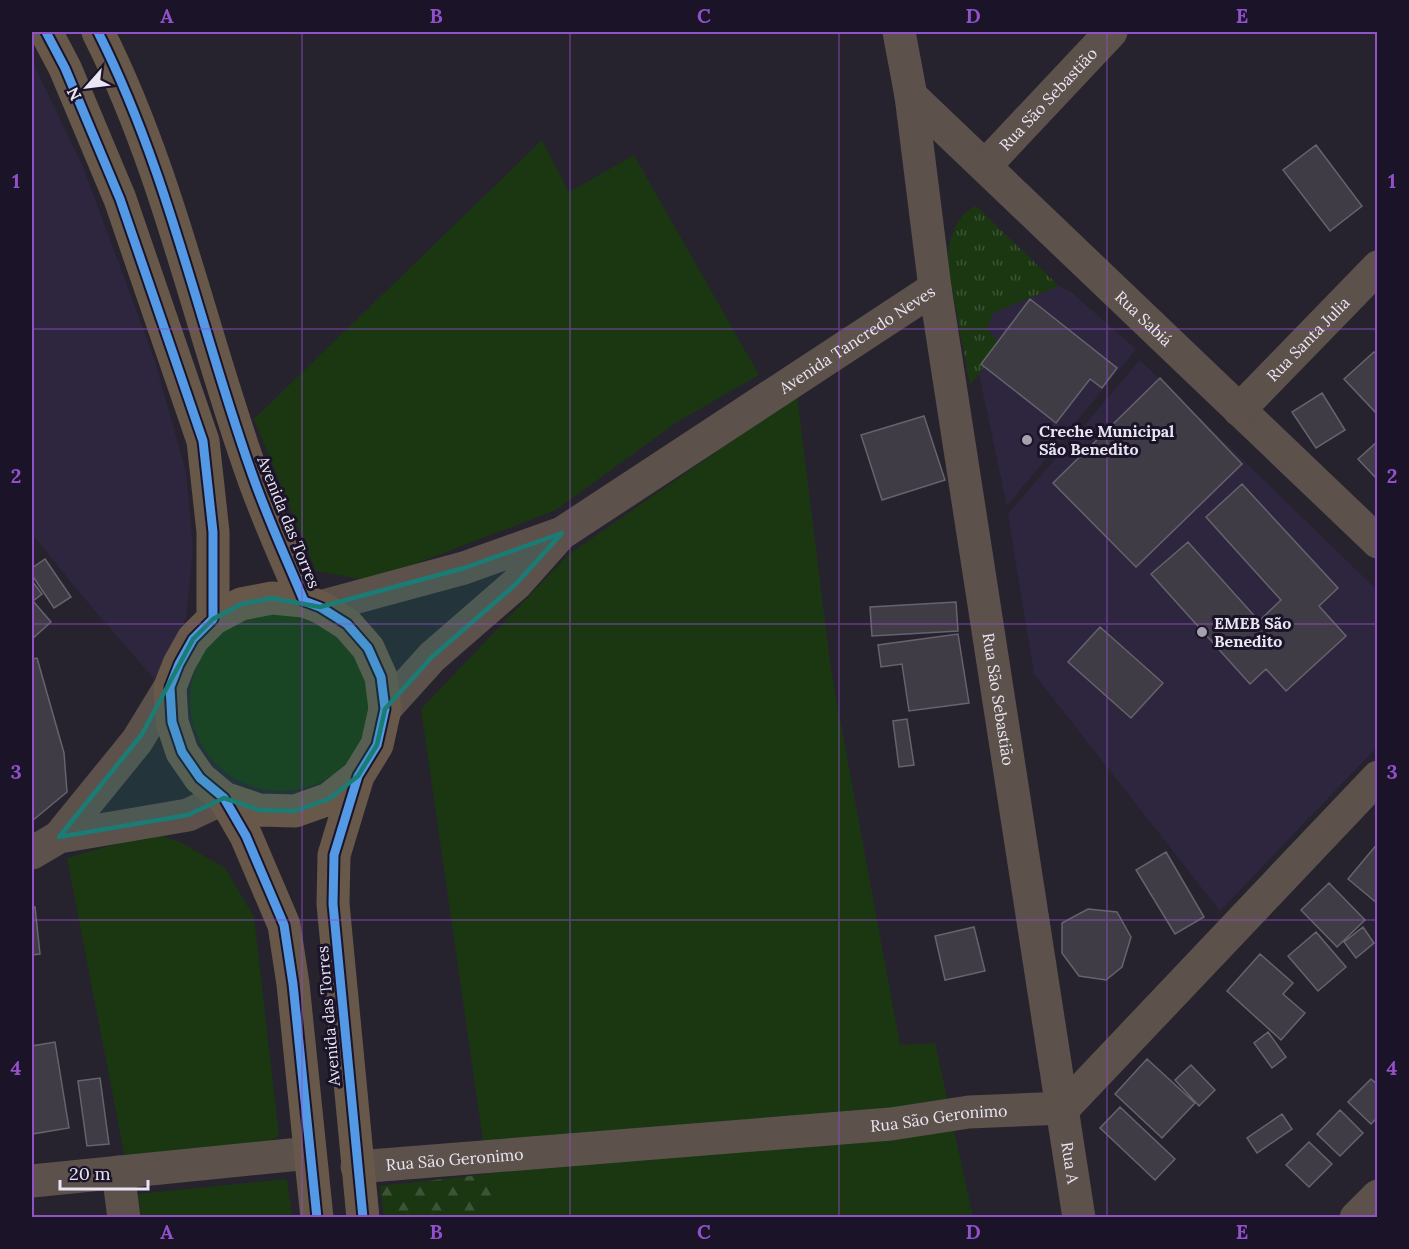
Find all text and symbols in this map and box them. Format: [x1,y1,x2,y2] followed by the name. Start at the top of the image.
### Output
[160,3,174,28] text: A
[429,3,443,28] text: B
[697,3,711,28] text: C
[965,3,981,28] text: D
[1236,3,1248,28] text: E
[995,43,1101,155] street label: Rua São Sebastião
[57,57,117,117] north arrow
[62,84,85,104] text: N
[12,168,20,193] text: 1
[1388,168,1396,193] text: 1
[774,281,939,398] street label: Avenida Tancredo Neves
[1111,286,1177,350] street label: Rua Sabiá
[1262,292,1354,386] street label: Rua Santa Julia
[1039,421,1174,459] place label: Creche Municipal São Benedito
[1020,433,1034,447] marker: Creche Municipal São Benedito
[253,452,325,591] street label: Avenida das Torres
[11,463,21,488] text: 2
[1387,463,1397,488] text: 2
[1214,613,1291,651] place label: EMEB São Benedito
[1195,625,1209,639] marker: EMEB São Benedito
[979,631,1019,767] street label: Rua São Sebastião
[10,759,22,784] text: 3
[1386,759,1398,784] text: 3
[312,945,344,1088] street label: Avenida das Torres
[11,1055,22,1080] text: 4
[1387,1055,1398,1080] text: 4
[870,1100,1008,1136] street label: Rua São Geronimo
[1057,1140,1084,1186] street label: Rua A
[385,1144,524,1175] street label: Rua São Geronimo
[60,1153,148,1191] scale bar
[69,1162,111,1185] text: 20 m
[160,1219,174,1244] text: A
[429,1219,443,1244] text: B
[697,1219,711,1244] text: C
[965,1219,981,1244] text: D
[1236,1219,1248,1244] text: E

